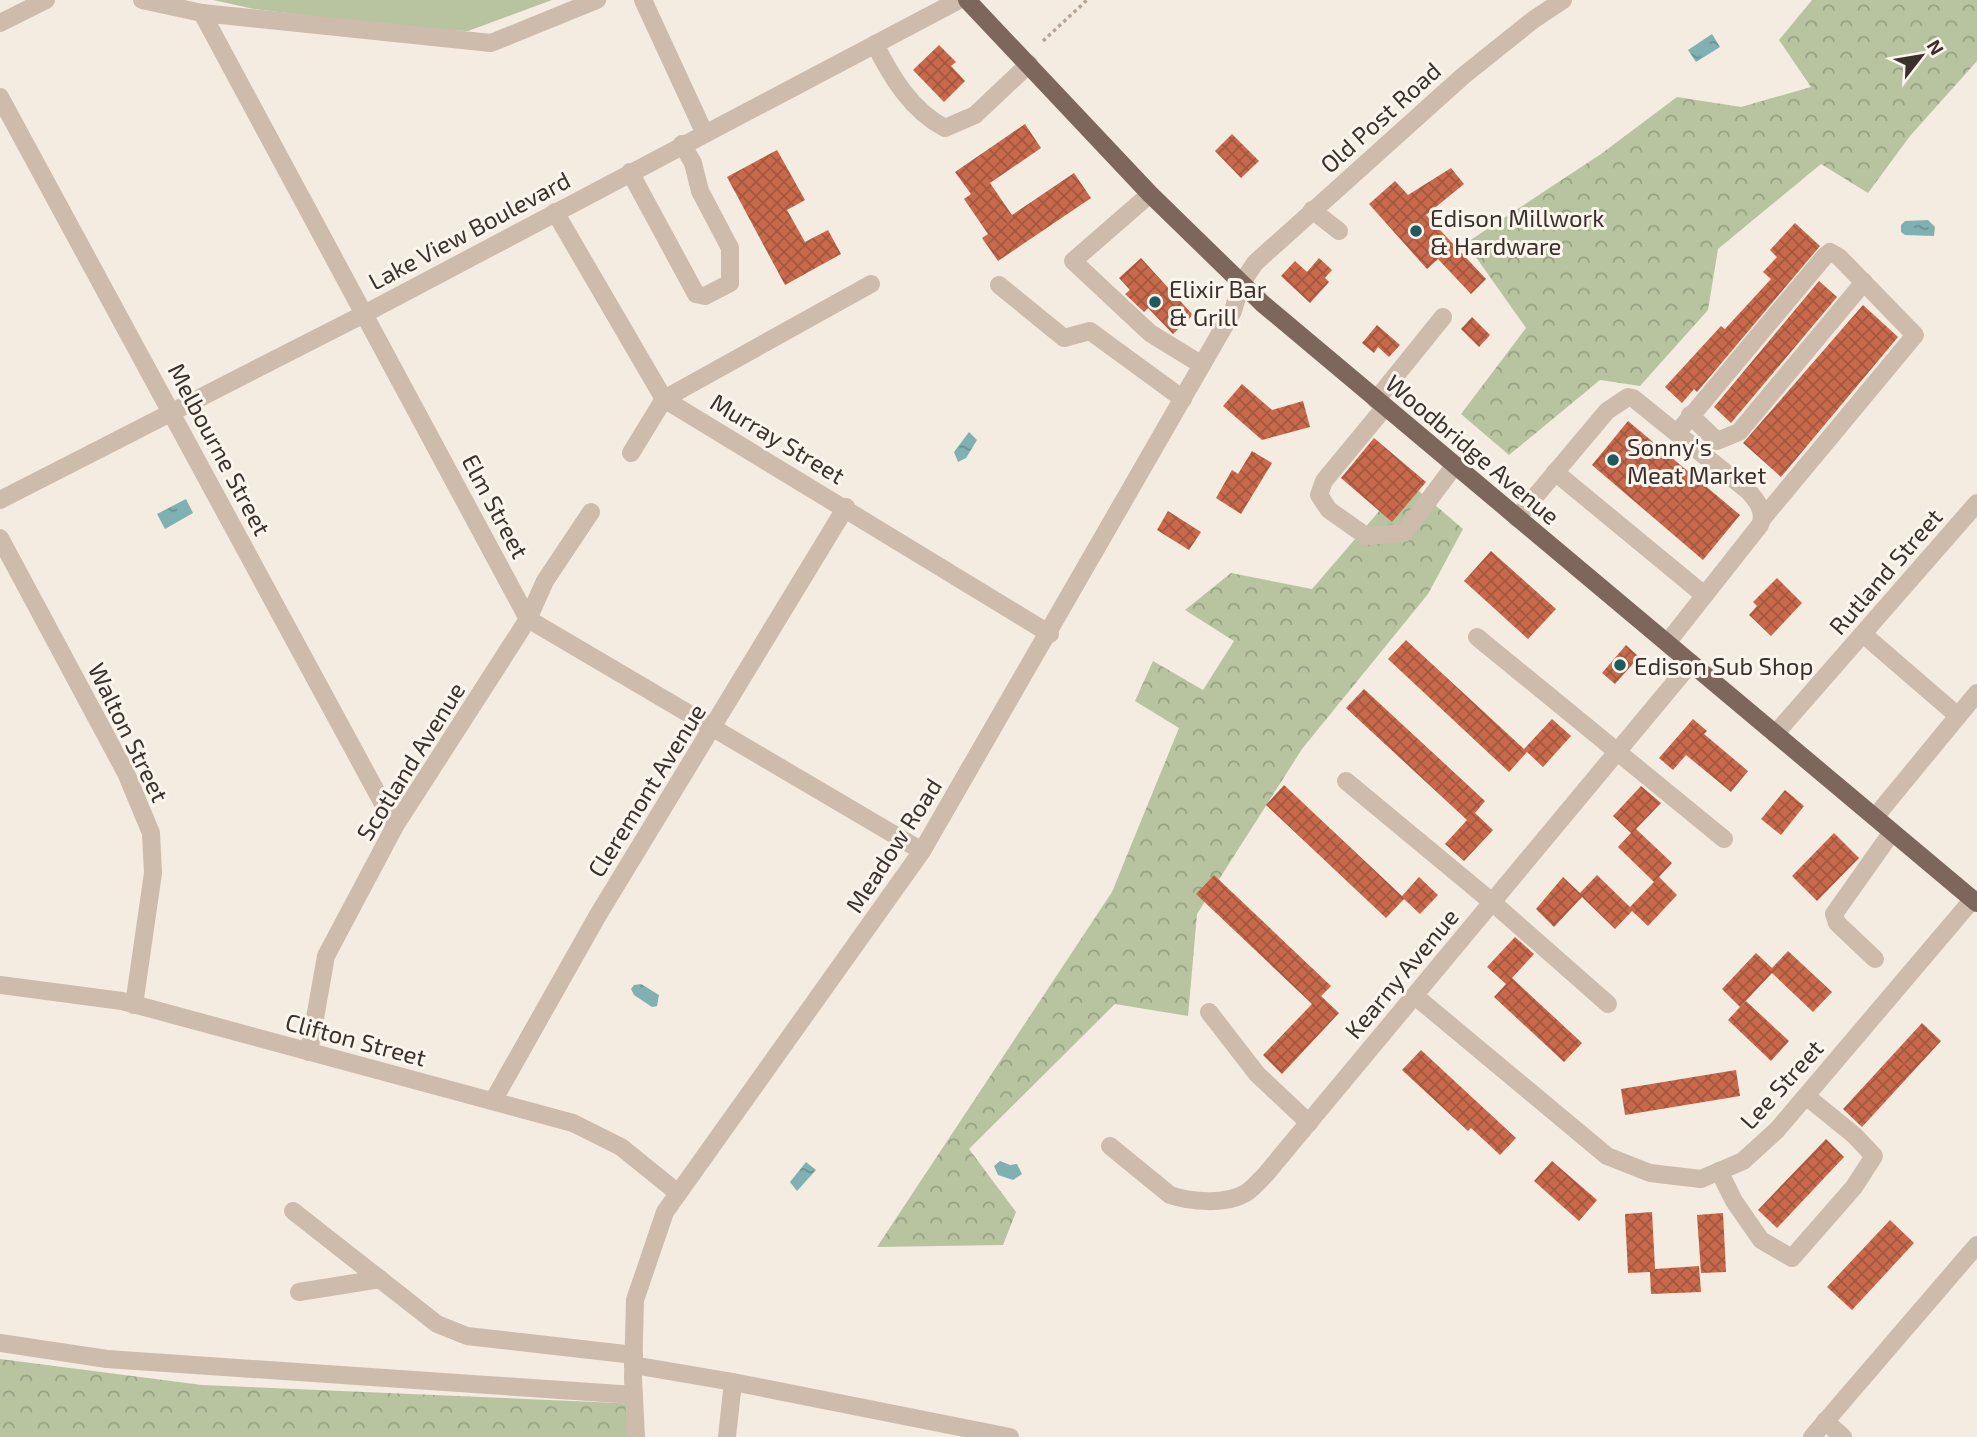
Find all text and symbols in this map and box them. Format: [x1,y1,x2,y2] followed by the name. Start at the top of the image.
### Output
[1886,21,1956,91] north arrow
[1923,35,1949,59] text: N
[1314,55,1446,179] street label: Old Post Road
[363,165,575,295] street label: Lake View Boulevard
[1430,203,1604,260] place label: Edison Millwork & Hardware
[1408,223,1424,239] marker: Edison Millwork & Hardware
[1169,274,1267,331] place label: Elixir Bar & Grill
[1147,294,1163,310] marker: Elixir Bar & Grill
[162,358,278,540] street label: Melbourne Street
[1380,368,1566,530] street label: Woodbridge Avenue
[706,387,850,489] street label: Murray Street
[1627,432,1766,489] place label: Sonny's Meat Market
[457,449,535,563] street label: Elm Street
[1605,452,1621,468] marker: Sonny's Meat Market
[1822,502,1948,640] street label: Rutland Street
[1634,651,1813,680] place label: Edison Sub Shop
[1612,657,1628,673] marker: Edison Sub Shop
[83,658,175,806] street label: Walton Street
[350,677,470,845] street label: Scotland Avenue
[581,698,711,882] street label: Cleremont Avenue
[839,772,947,918] street label: Meadow Road
[1338,902,1464,1044] street label: Kearny Avenue
[282,1006,430,1072] street label: Clifton Street
[1733,1033,1829,1135] street label: Lee Street

